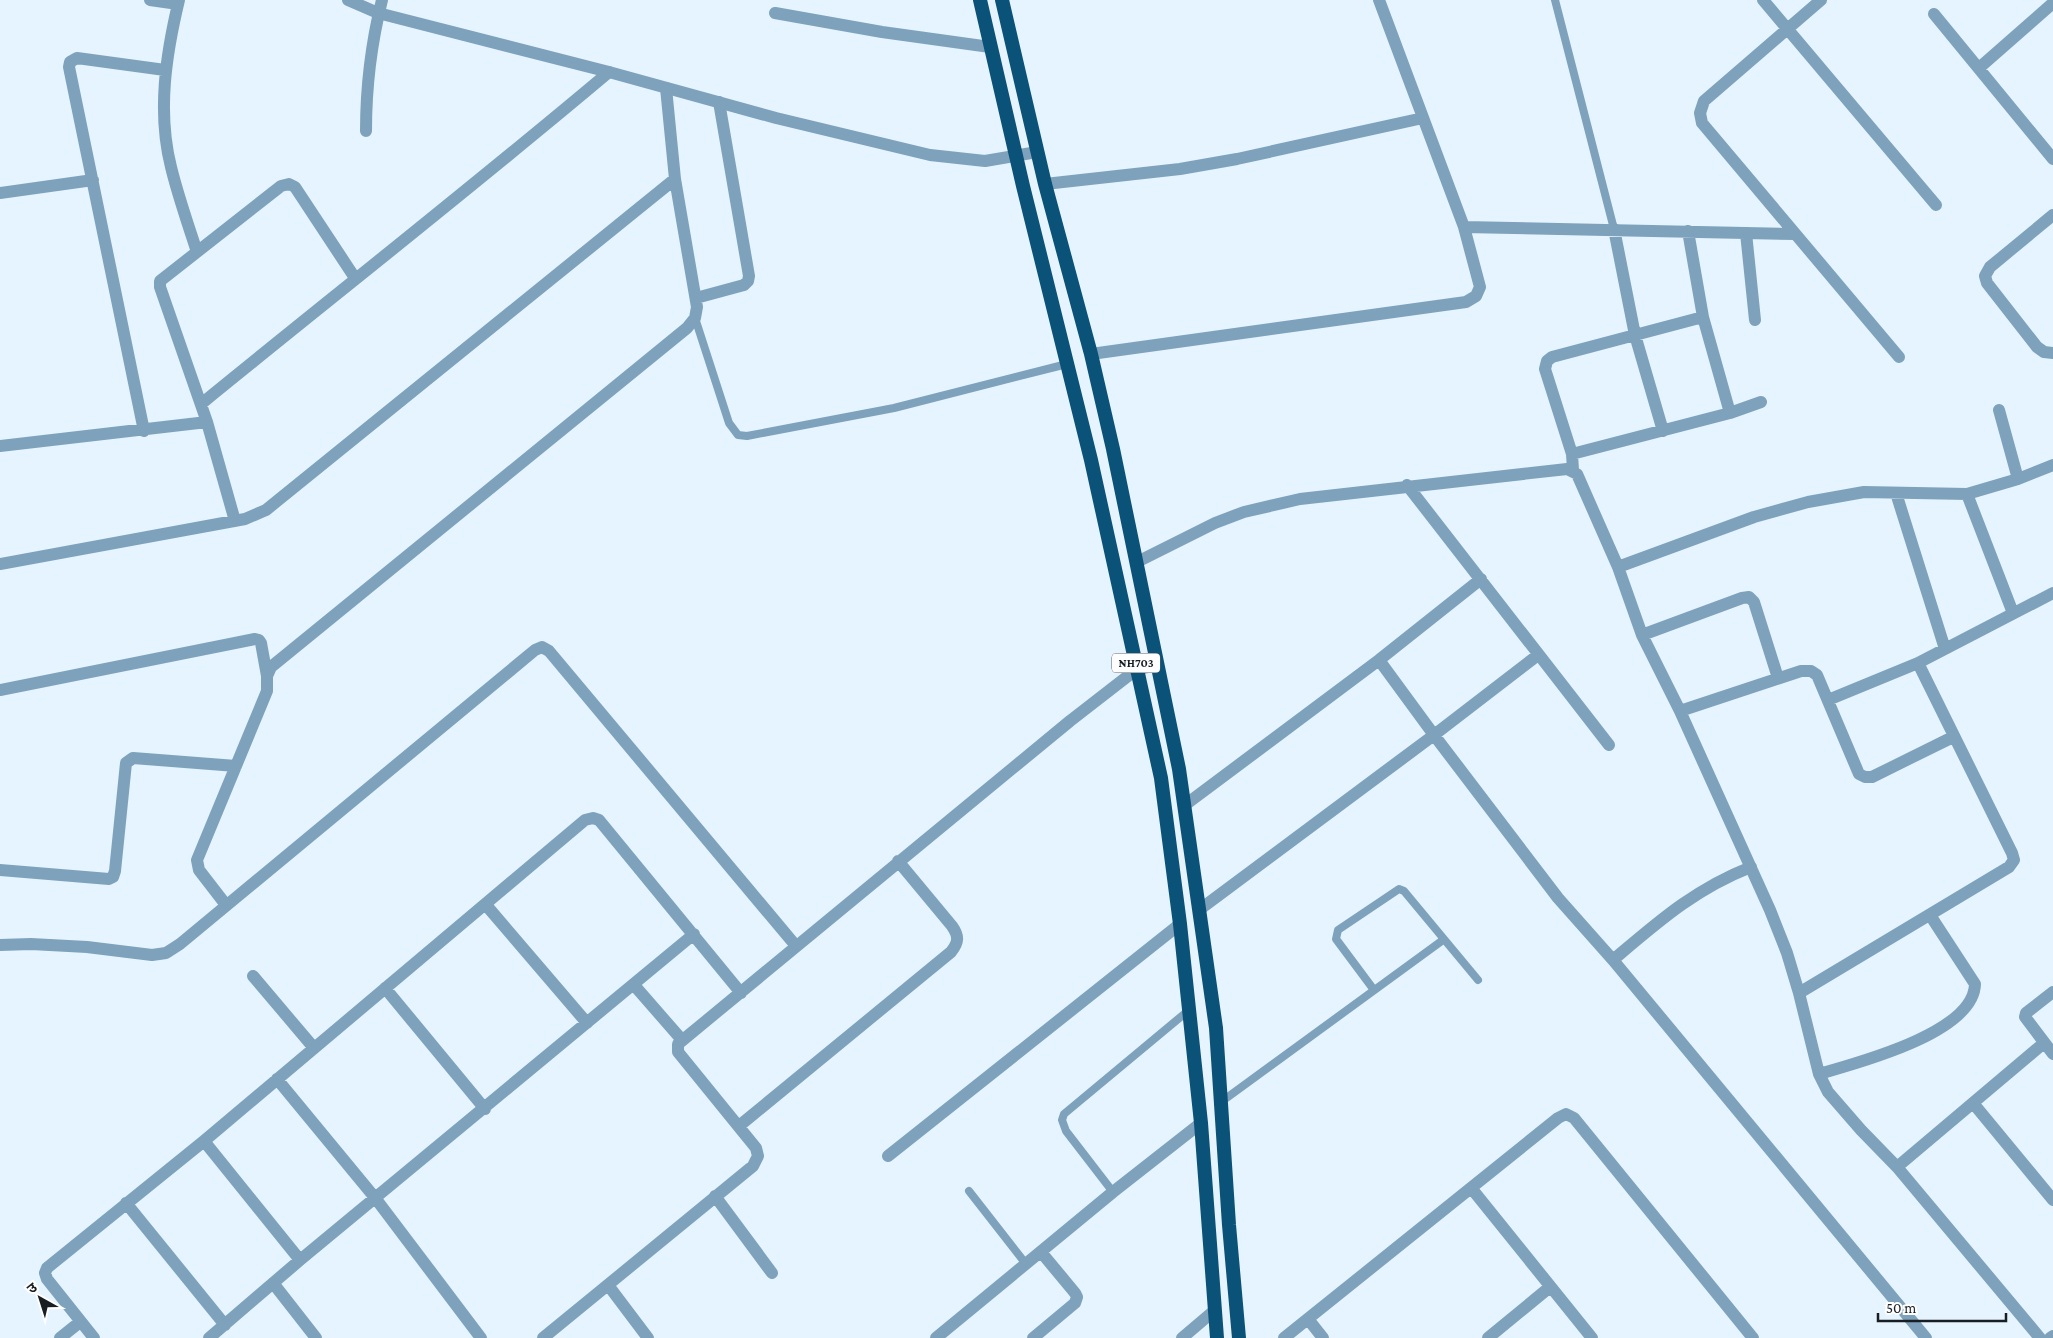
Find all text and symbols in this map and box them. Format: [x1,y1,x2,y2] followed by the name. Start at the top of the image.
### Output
[1112,654,1160,672] road number: NH703
[15,1273,65,1323] north arrow
[24,1279,41,1297] text: उ
[1878,1290,2006,1322] scale bar
[1886,1300,1916,1316] text: 50 m

